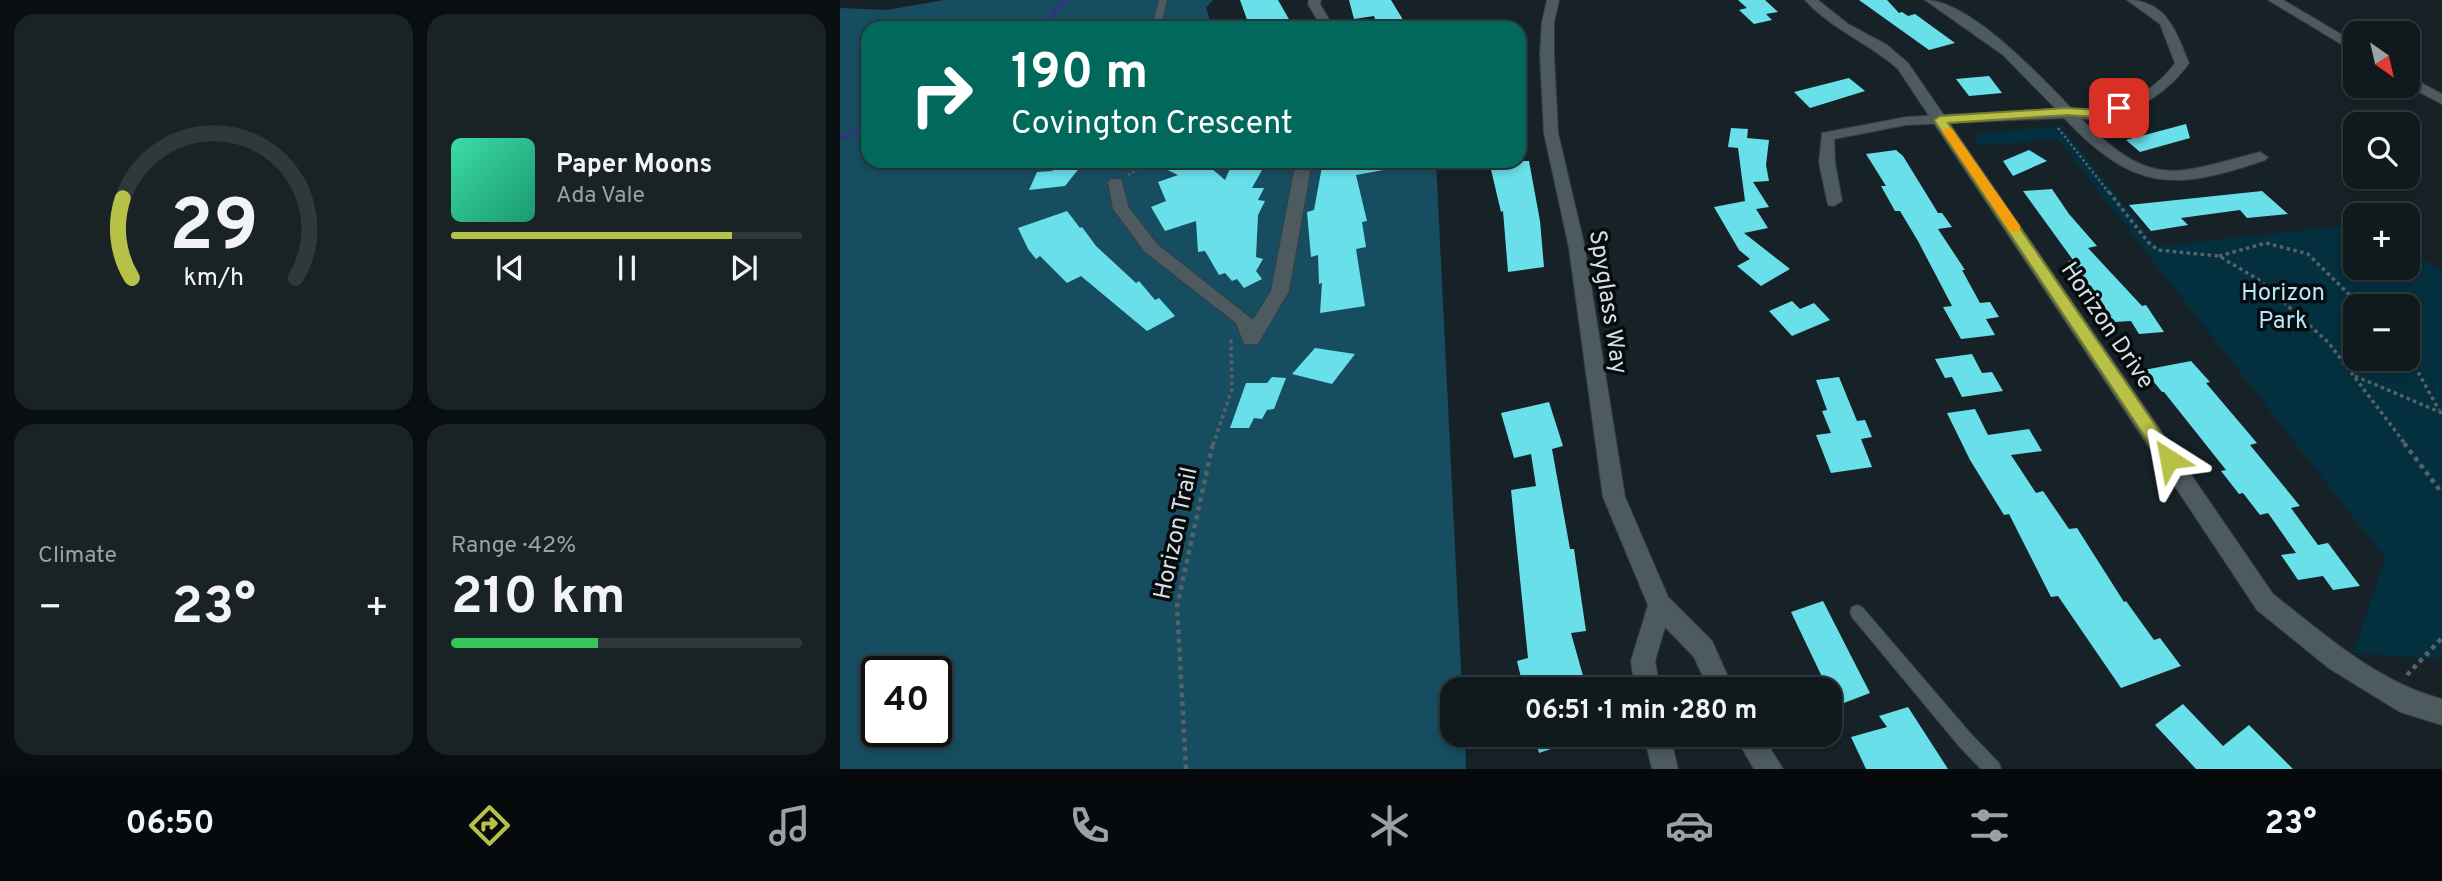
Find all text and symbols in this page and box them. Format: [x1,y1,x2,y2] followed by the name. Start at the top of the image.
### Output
[2343,21,2420,98] north arrow
[2343,21,2420,371] map controls
[1011,44,1148,106] text: 190 m
[896,49,987,140] icon: right
[2089,78,2149,138] pin
[2100,89,2138,127] icon: arrive
[1011,105,1293,145] text: Covington Crescent
[2343,112,2420,189] button: search
[556,149,712,182] text: Paper Moons
[556,182,645,211] text: Ada Vale
[169,185,258,277] text: 29
[2343,203,2420,280] button: +
[1581,228,1633,376] street label: Spyglass Way
[491,249,529,287] icon: previous
[608,249,646,287] icon: pause
[725,249,763,287] icon: next
[2053,257,2160,395] street label: Horizon Drive
[183,263,244,295] text: km/h
[2241,279,2325,337] park label: Horizon Park
[2343,294,2420,371] button: −
[2132,422,2206,496] position arrow
[1148,464,1206,602] street label: Horizon Trail
[451,532,576,561] text: Range · 42%
[38,542,117,571] text: Climate
[451,566,626,632] text: 210 km
[171,576,256,642] text: 23°
[38,585,63,634] text: −
[364,585,389,634] text: +
[861,656,952,747] speed limit sign: 40
[1525,695,1757,728] text: 06:51 · 1 min · 280 m
[465,801,514,850] icon: directions
[765,801,814,850] icon: music
[1065,801,1114,850] icon: phone
[1365,801,1414,850] icon: climate
[1665,801,1714,850] icon: car
[1965,801,2014,850] icon: filters
[125,805,214,845] text: 06:50
[2264,805,2317,845] text: 23°

